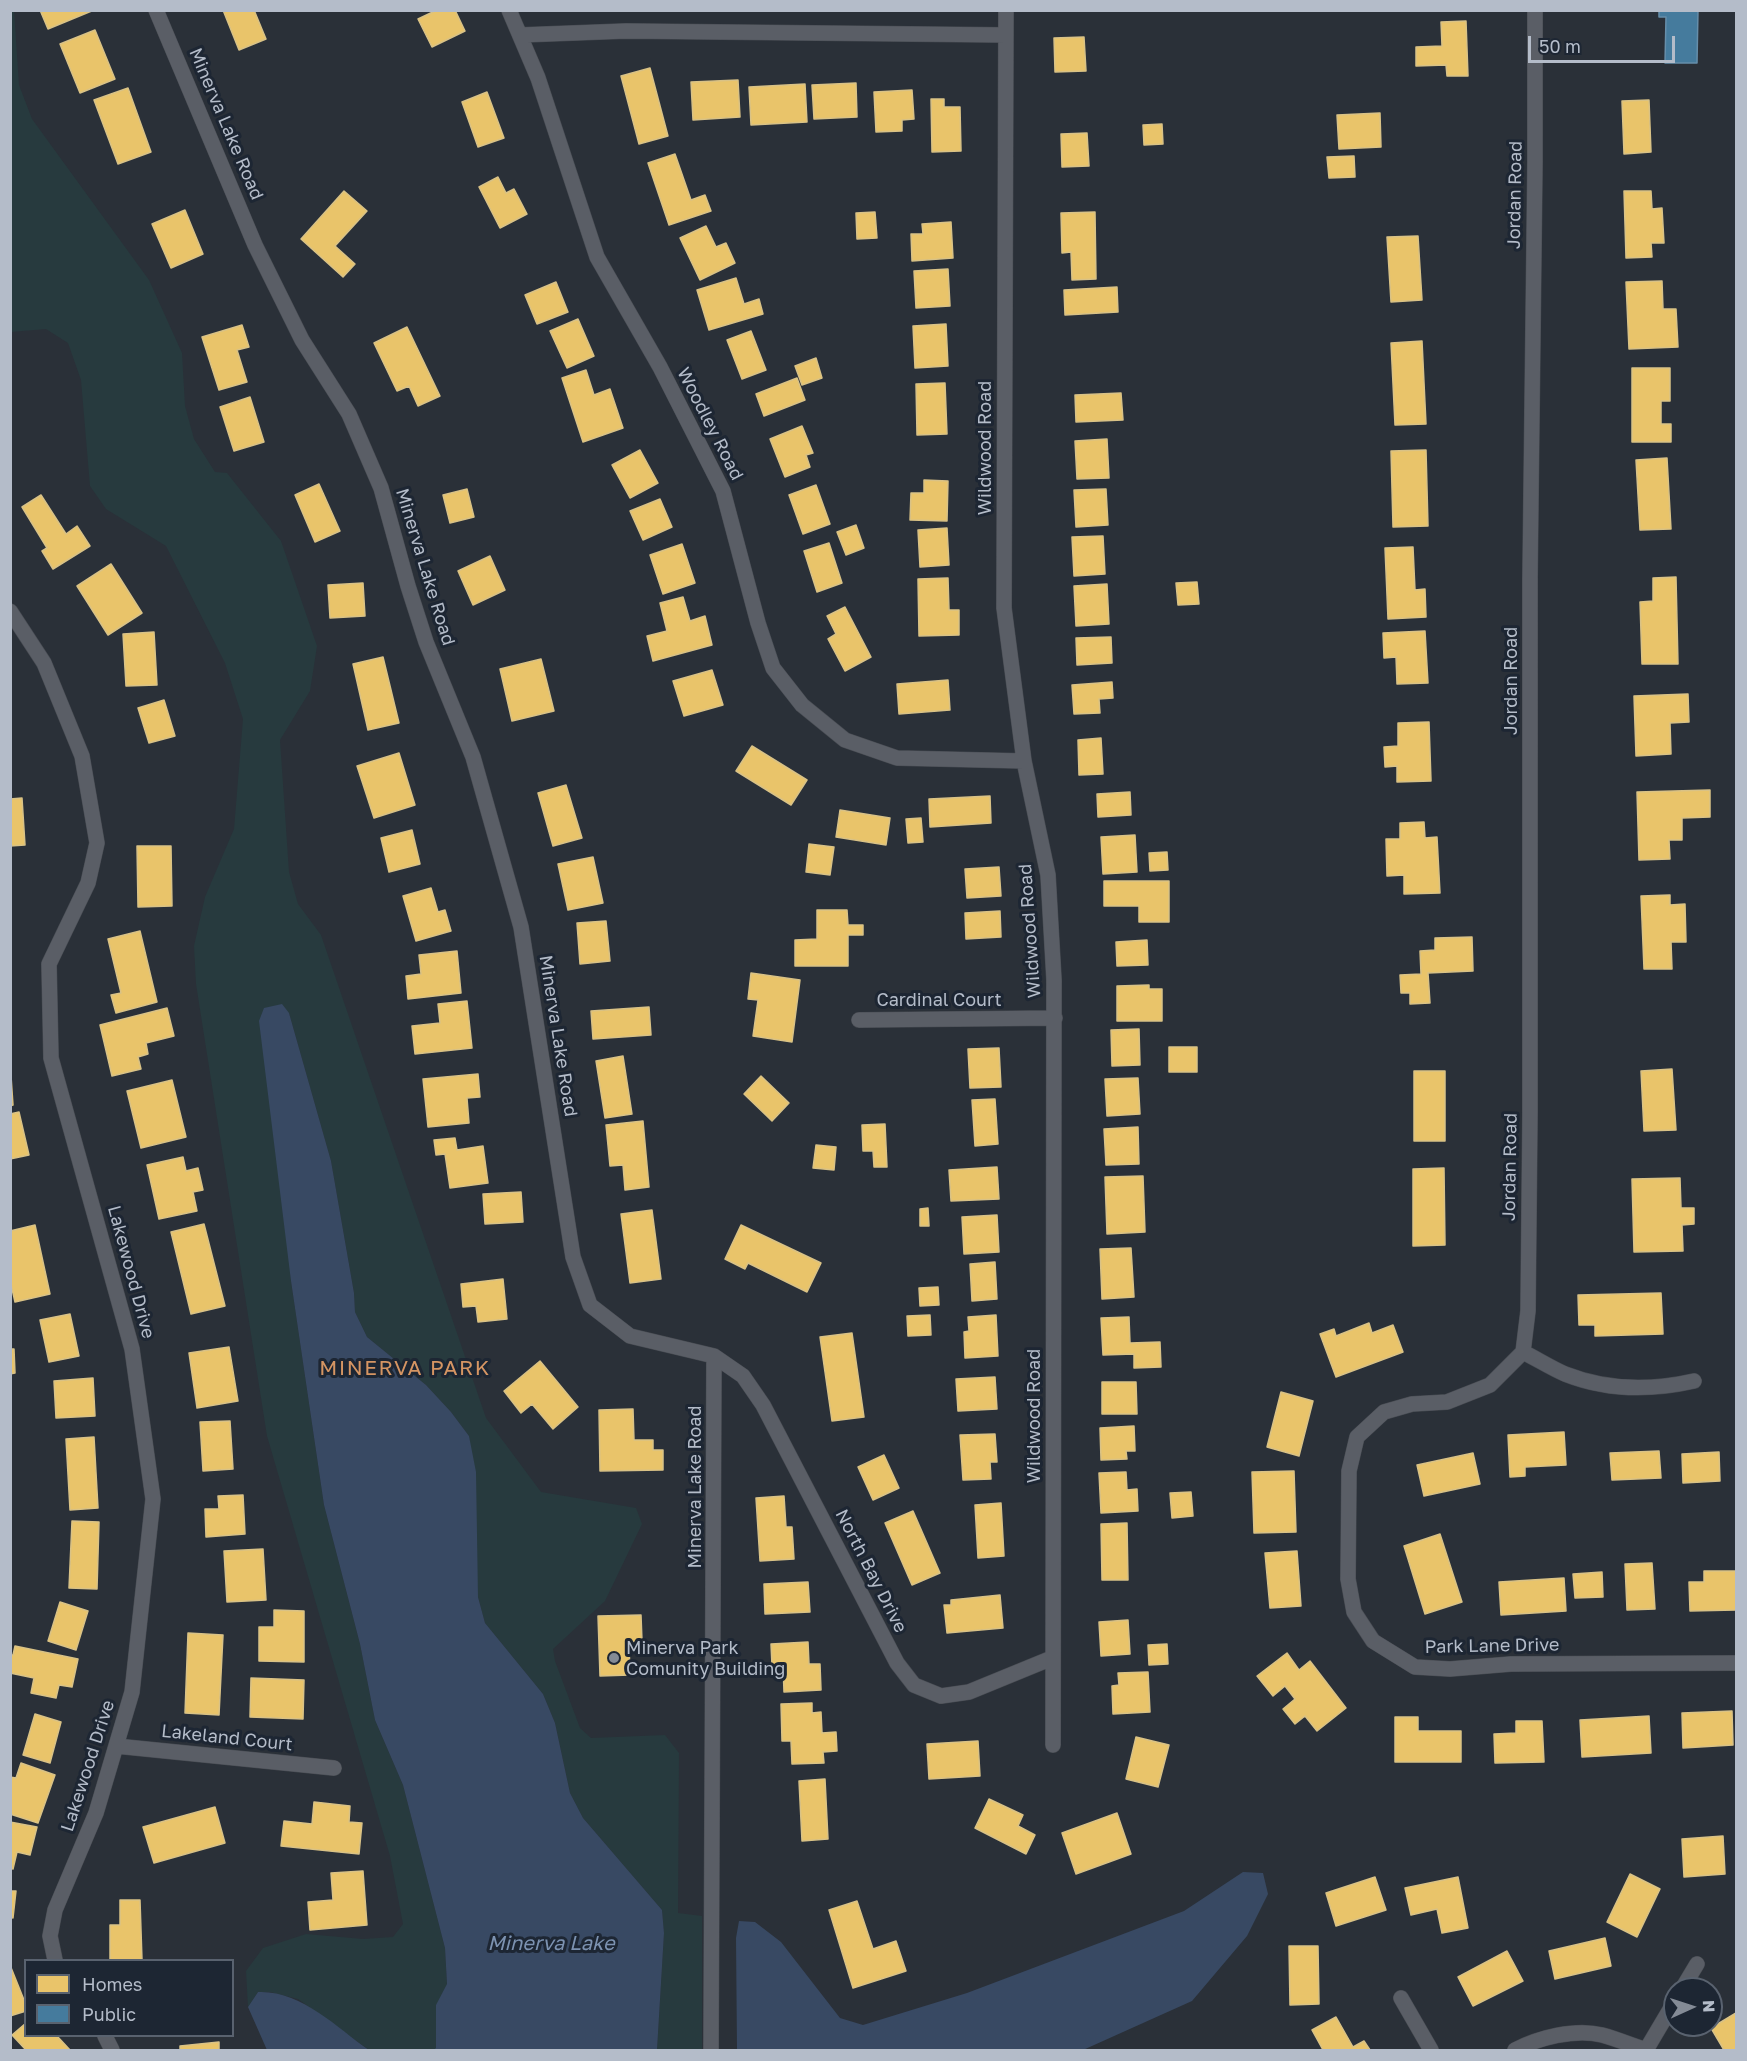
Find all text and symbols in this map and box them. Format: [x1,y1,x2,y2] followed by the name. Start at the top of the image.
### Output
[1531,24,1678,62] scale bar
[1539,35,1581,57] text: 50 m
[184,45,268,203] street label: Minerva Lake Road
[1503,141,1527,249] street label: Jordan Road
[672,364,748,484] street label: Woodley Road
[974,381,996,515] street label: Wildwood Road
[391,486,459,648] street label: Minerva Lake Road
[1500,627,1522,735] street label: Jordan Road
[1015,863,1045,999] street label: Wildwood Road
[535,954,581,1118] street label: Minerva Lake Road
[876,989,1002,1011] street label: Cardinal Court
[1498,1113,1522,1221] street label: Jordan Road
[103,1203,159,1341] street label: Lakewood Drive
[1023,1349,1045,1483] street label: Wildwood Road
[319,1355,491,1381] district label: MINERVA PARK
[684,1405,706,1569] street label: Minerva Lake Road
[831,1506,911,1636] street label: North Bay Drive
[1424,1634,1560,1658] street label: Park Lane Drive
[626,1637,785,1680] place label: Minerva Park Comunity Building
[607,1651,621,1665] marker: Minerva Park Comunity Building
[57,1698,119,1834] street label: Lakewood Drive
[160,1720,294,1756] street label: Lakeland Court
[487,1932,615,1956] water label: Minerva Lake
[24,1959,234,2037] legend
[82,1973,142,1995] text: Homes
[1663,1977,1723,2037] north arrow
[1699,2000,1719,2013] text: N
[82,2003,136,2025] text: Public

